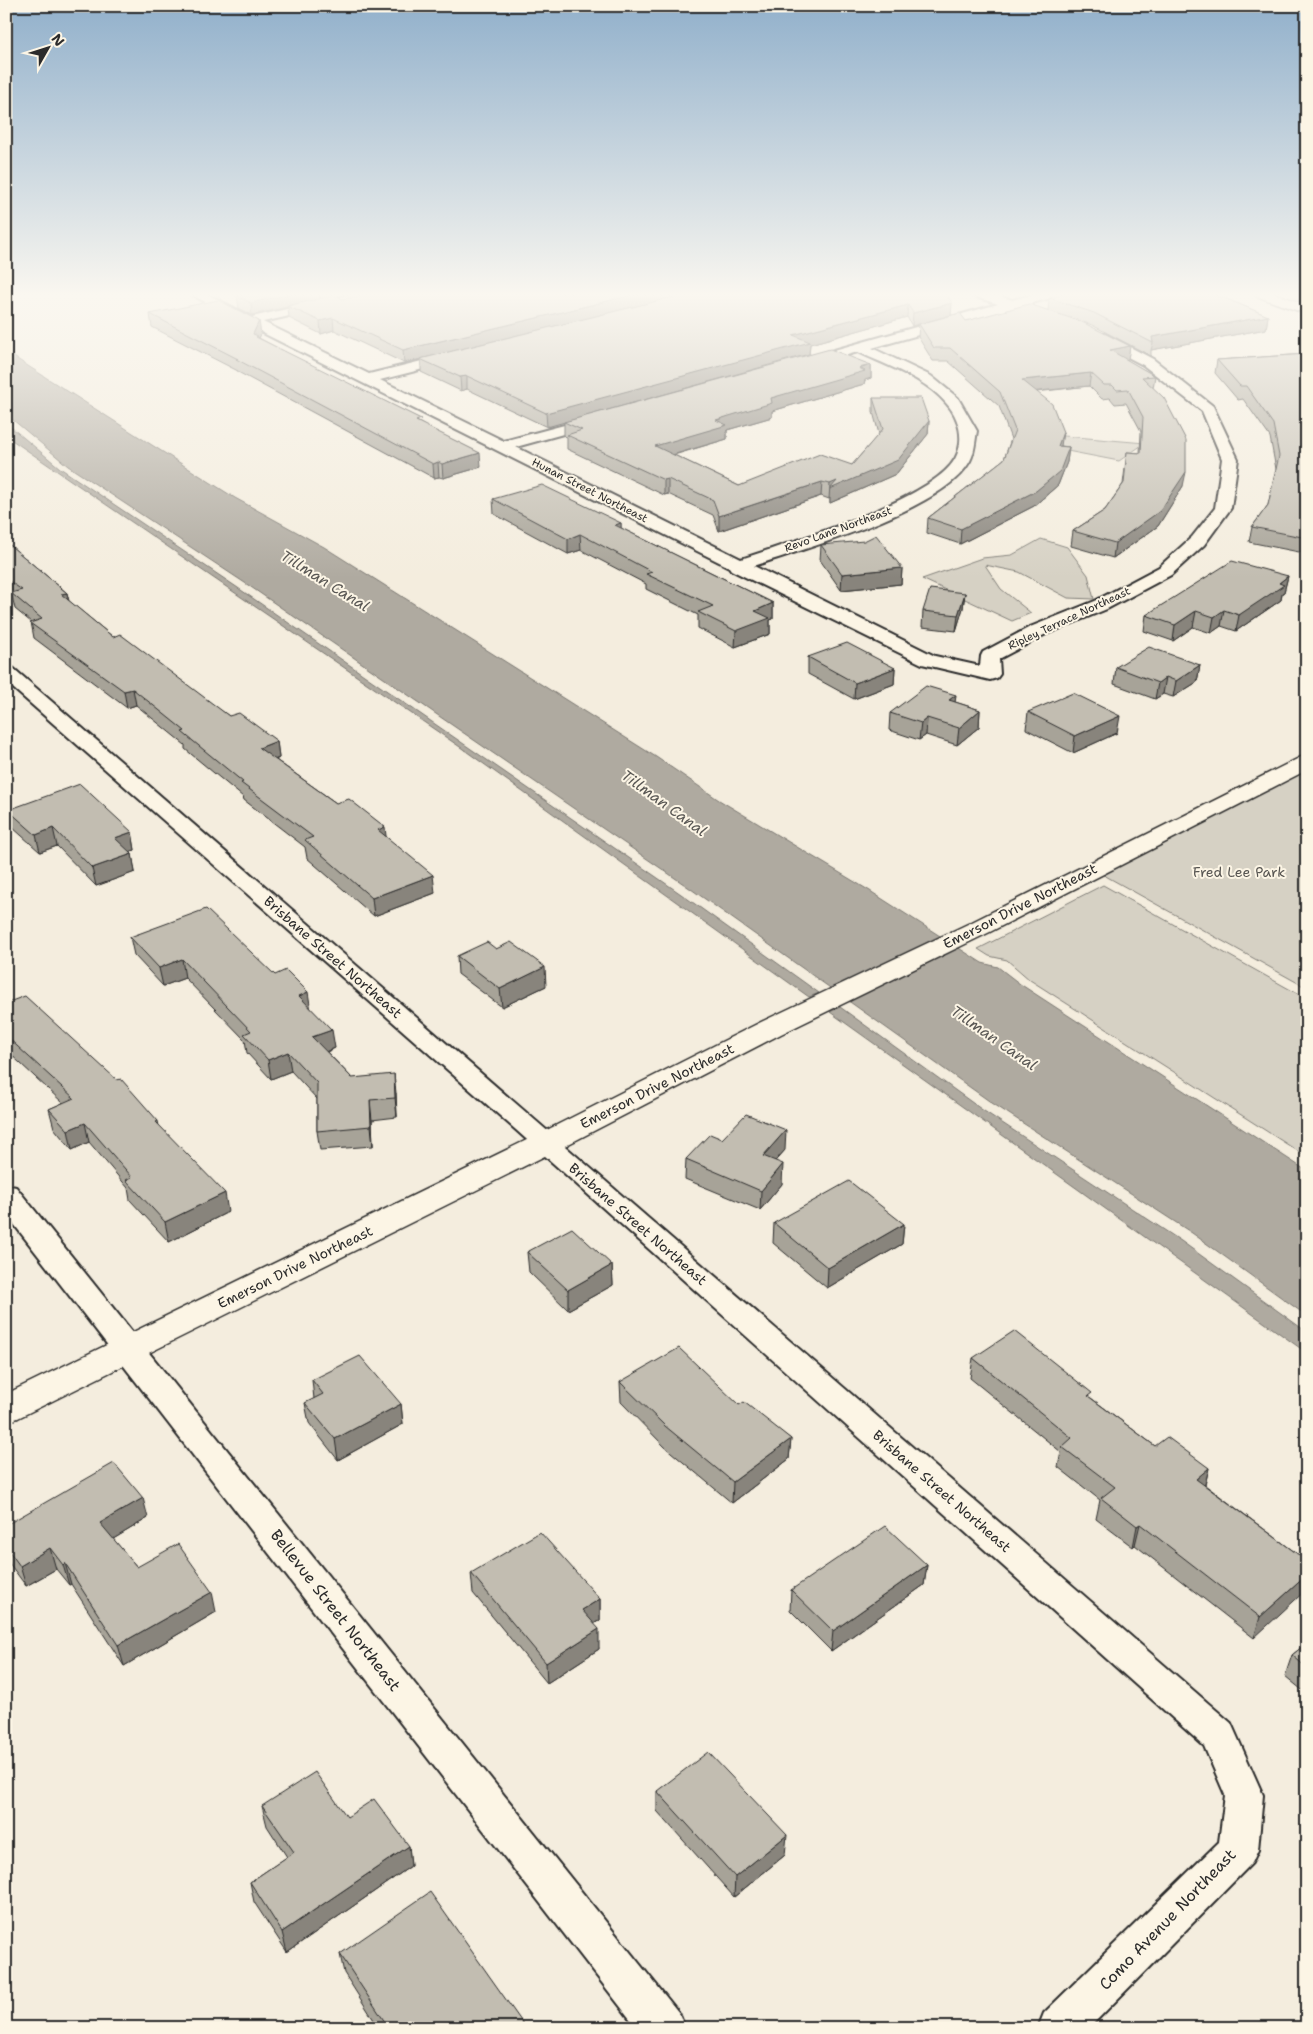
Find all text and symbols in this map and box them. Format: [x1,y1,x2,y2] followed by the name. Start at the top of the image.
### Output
[22,22,72,72] north arrow
[48,30,69,50] text: N
[529,455,651,526] street label: Hunan Street Northeast
[783,503,894,556] street label: Revo Lane Northeast
[277,546,373,616] water label: Tillman Canal
[1006,583,1133,653] street label: Ripley Terrace Northeast
[617,765,711,841] water label: Tillman Canal
[940,859,1100,953] street label: Emerson Drive Northeast
[1193,863,1285,881] park label: Fred Lee Park
[260,892,406,1022] street label: Brisbane Street Northeast
[947,1001,1041,1075] water label: Tillman Canal
[577,1039,737,1133] street label: Emerson Drive Northeast
[565,1159,711,1289] street label: Brisbane Street Northeast
[214,1222,376,1312] street label: Emerson Drive Northeast
[869,1426,1015,1556] street label: Brisbane Street Northeast
[266,1525,405,1696] street label: Bellevue Street Northeast
[1094,1844,1240,1994] street label: Como Avenue Northeast

